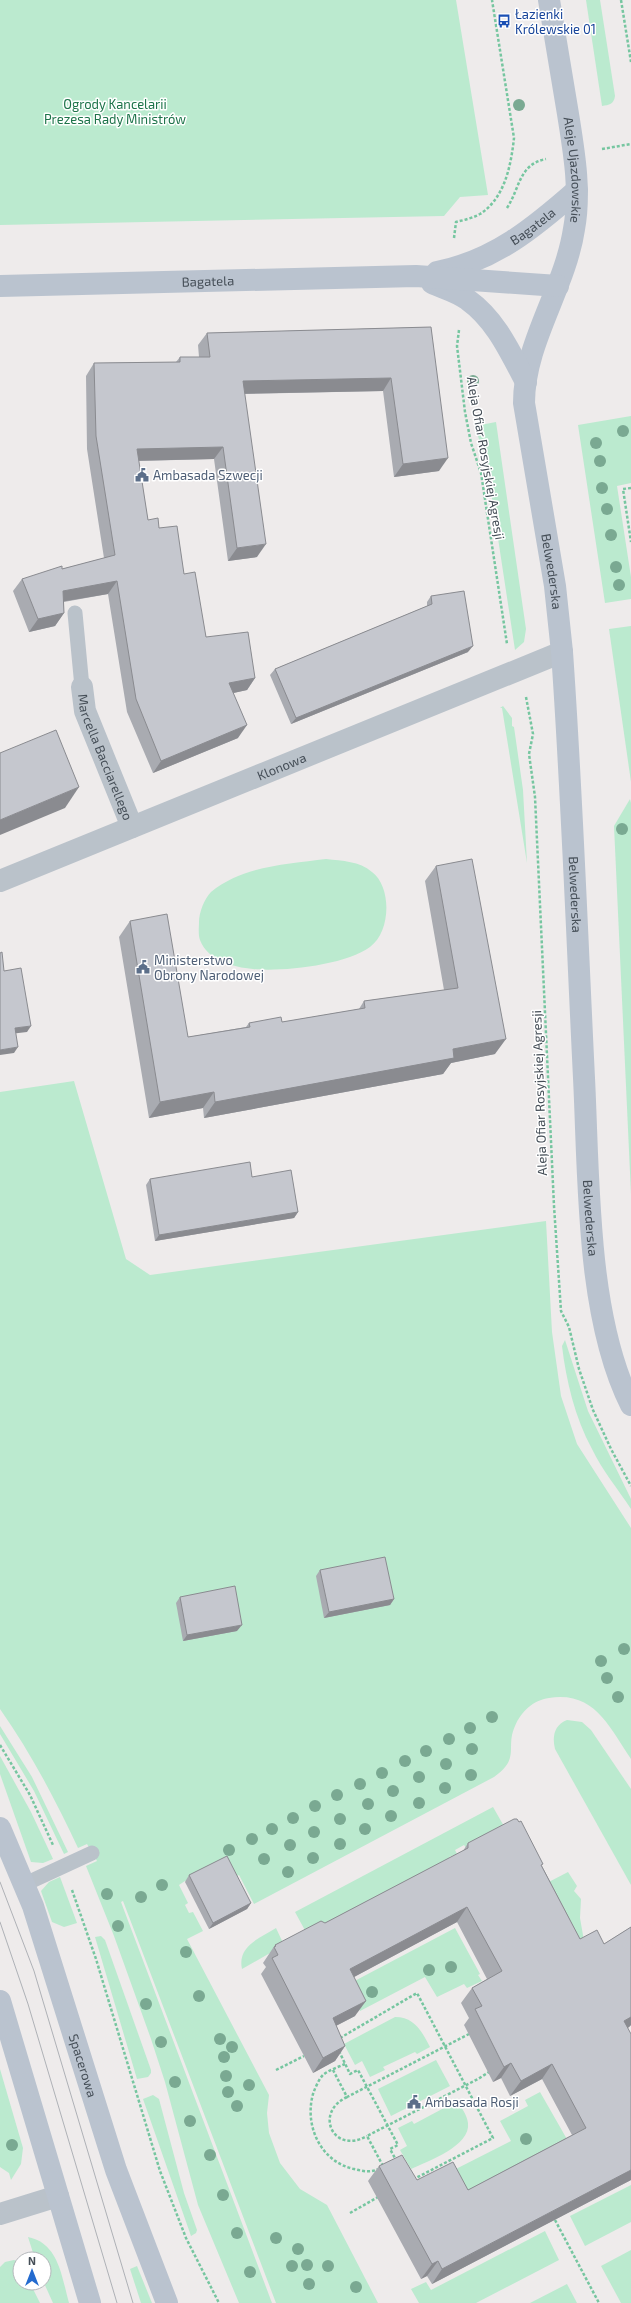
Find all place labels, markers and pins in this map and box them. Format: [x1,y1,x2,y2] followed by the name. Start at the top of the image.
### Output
[515,6,596,37] place label: Łazienki Królewskie 01
[496,13,512,29] bus stop icon: Łazienki Królewskie 01
[134,467,150,483] public building icon: Ambasada Szwecji
[153,467,263,483] place label: Ambasada Szwecji
[154,952,264,983] place label: Ministerstwo Obrony Narodowej
[135,959,151,975] public building icon: Ministerstwo Obrony Narodowej
[406,2094,422,2110] public building icon: Ambasada Rosji
[425,2094,519,2110] place label: Ambasada Rosji

